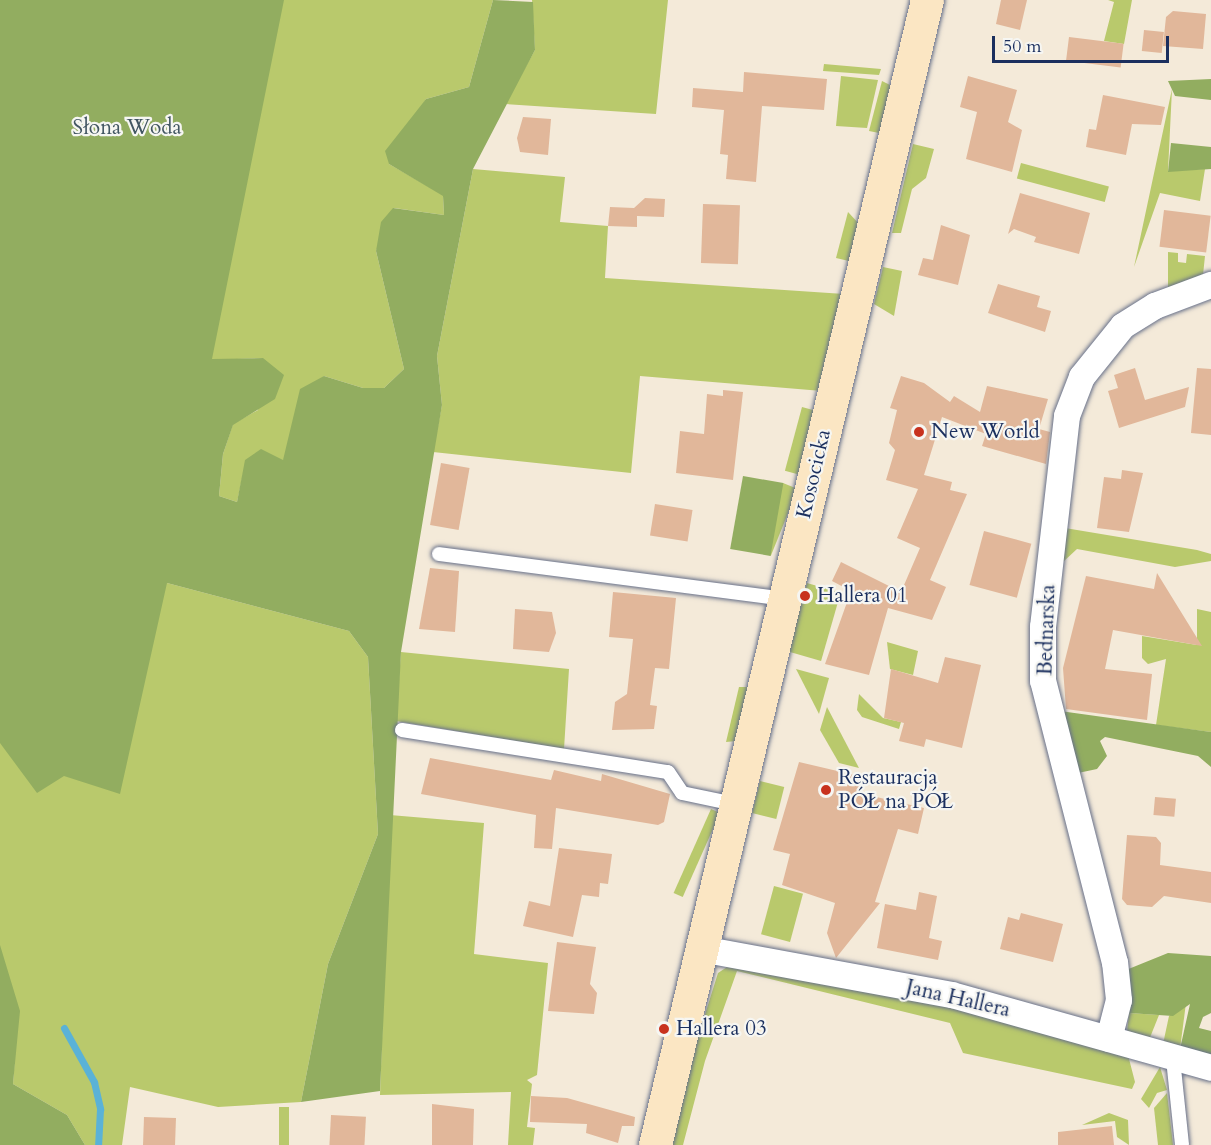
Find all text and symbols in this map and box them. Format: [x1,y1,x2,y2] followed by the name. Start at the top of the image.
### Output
[995,24,1172,62] scale bar
[1003,34,1042,59] text: 50 m
[72,115,182,141] park label: Słona Woda
[931,419,1040,445] place label: New World
[912,425,926,439] marker: New World
[792,427,836,521] street label: Kosocicka
[817,583,908,609] place label: Hallera 01
[1033,584,1061,676] street label: Bednarska
[798,589,812,603] marker: Hallera 01
[838,765,953,815] place label: Restauracja PÓŁ na PÓŁ
[819,783,833,797] marker: Restauracja PÓŁ na PÓŁ
[903,975,1013,1023] street label: Jana Hallera
[676,1016,767,1042] place label: Hallera 03
[657,1022,671,1036] marker: Hallera 03

